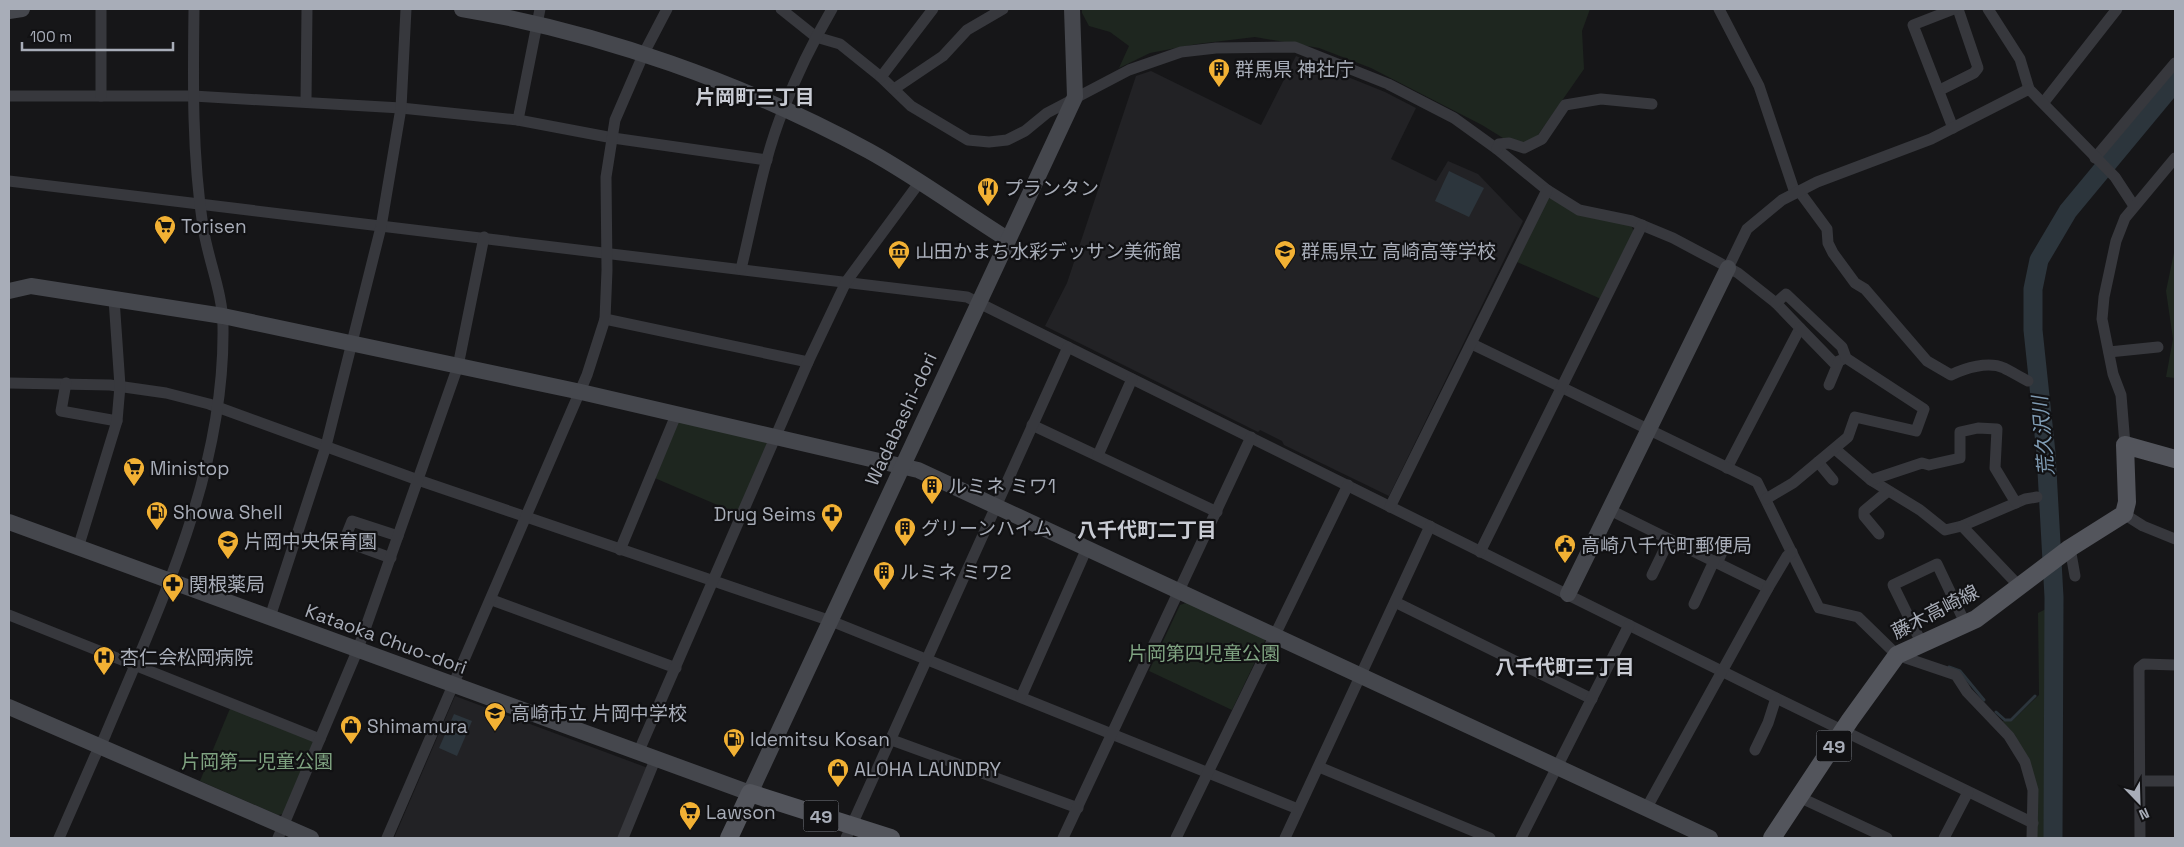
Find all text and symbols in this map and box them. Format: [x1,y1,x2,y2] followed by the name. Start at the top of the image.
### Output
[22,20,174,52] scale bar
[30,27,72,46] text: 100 m
[1207,57,1231,88] building icon: 群馬県 神社庁
[1235,57,1354,82] place label: 群馬県 神社庁
[695,84,815,110] district label: 片岡町三丁目
[976,176,1000,207] restaurant icon: プランタン
[1004,176,1099,201] place label: プランタン
[153,214,177,245] supermarket icon: Torisen
[181,214,247,239] place label: Torisen
[887,239,911,270] museum icon: 山田かまち水彩デッサン美術館
[915,239,1181,264] place label: 山田かまち水彩デッサン美術館
[1273,239,1297,270] school or university icon: 群馬県立 高崎高等学校
[1301,239,1496,264] place label: 群馬県立 高崎高等学校
[859,348,943,490] street label: Wadabashi-dori
[2026,393,2059,477] water label: 荒久沢川
[122,456,146,487] supermarket icon: Ministop
[150,456,230,481] place label: Ministop
[920,474,944,505] building icon: ルミネ ミワ1
[948,474,1056,499] place label: ルミネ ミワ1
[145,500,169,531] fuel station icon: Showa Shell
[173,500,283,525] place label: Showa Shell
[714,502,816,527] place label: Drug Seims
[820,502,844,533] pharmacy icon: Drug Seims
[893,516,917,547] building icon: グリーンハイム
[921,516,1052,541] place label: グリーンハイム
[1077,517,1217,543] district label: 八千代町二丁目
[216,529,240,560] school or university icon: 片岡中央保育園
[244,529,377,554] place label: 片岡中央保育園
[1553,533,1577,564] public building icon: 高崎八千代町郵便局
[1581,533,1752,558] place label: 高崎八千代町郵便局
[872,560,896,591] building icon: ルミネ ミワ2
[900,560,1011,585] place label: ルミネ ミワ2
[161,572,185,603] pharmacy icon: 関根薬局
[189,572,265,597] place label: 関根薬局
[1887,579,1983,645] street label: 藤木高崎線
[302,598,470,680] street label: Kataoka Chuo-dori
[1128,641,1280,666] park label: 片岡第四児童公園
[92,645,116,676] hospital icon: 杏仁会松岡病院
[120,645,253,670] place label: 杏仁会松岡病院
[1495,654,1635,680] district label: 八千代町三丁目
[483,701,507,732] school or university icon: 高崎市立 片岡中学校
[511,701,687,726] place label: 高崎市立 片岡中学校
[339,714,363,745] shop icon: Shimamura
[367,714,468,739] place label: Shimamura
[722,727,746,758] fuel station icon: Idemitsu Kosan
[750,727,890,752] place label: Idemitsu Kosan
[1816,730,1852,761] road number: 49
[181,749,333,774] park label: 片岡第一児童公園
[826,757,850,788] shop icon: ALOHA LAUNDRY
[854,757,1001,782] place label: ALOHA LAUNDRY
[2114,777,2164,827] north arrow
[678,800,702,831] supermarket icon: Lawson
[706,800,776,825] place label: Lawson
[804,800,838,831] road number: 49
[2136,804,2152,824] text: N

